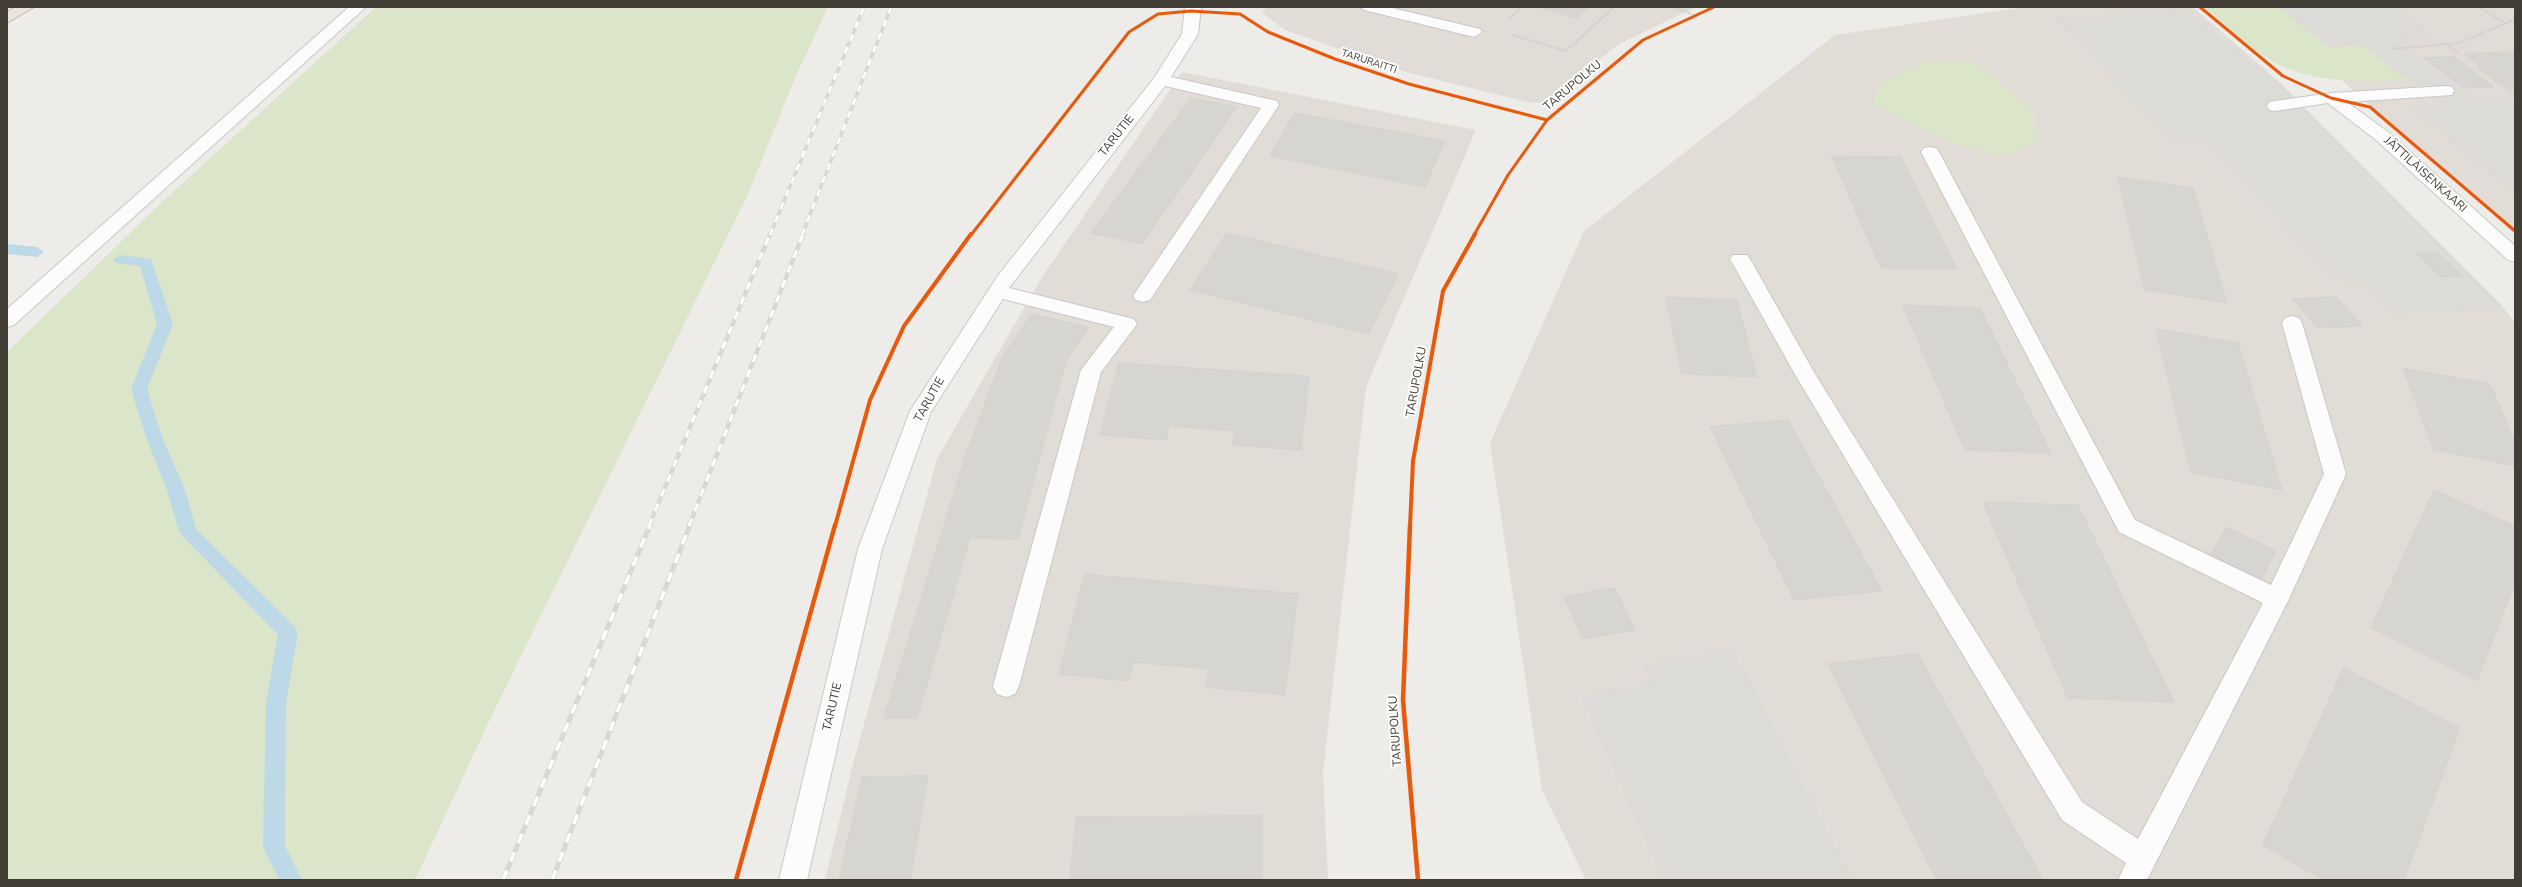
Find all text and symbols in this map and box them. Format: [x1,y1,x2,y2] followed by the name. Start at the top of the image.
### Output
[1340,47,1398,77] street label: TARURAITTI
[1541,58,1605,114] street label: TARUPOLKU
[1096,112,1138,160] street label: TARUTIE
[2381,134,2469,216] street label: JÄTTILÄISENKAARI
[1404,346,1430,418] street label: TARUPOLKU
[912,375,948,425] street label: TARUTIE
[820,681,846,733] street label: TARUTIE
[1386,695,1406,767] street label: TARUPOLKU

